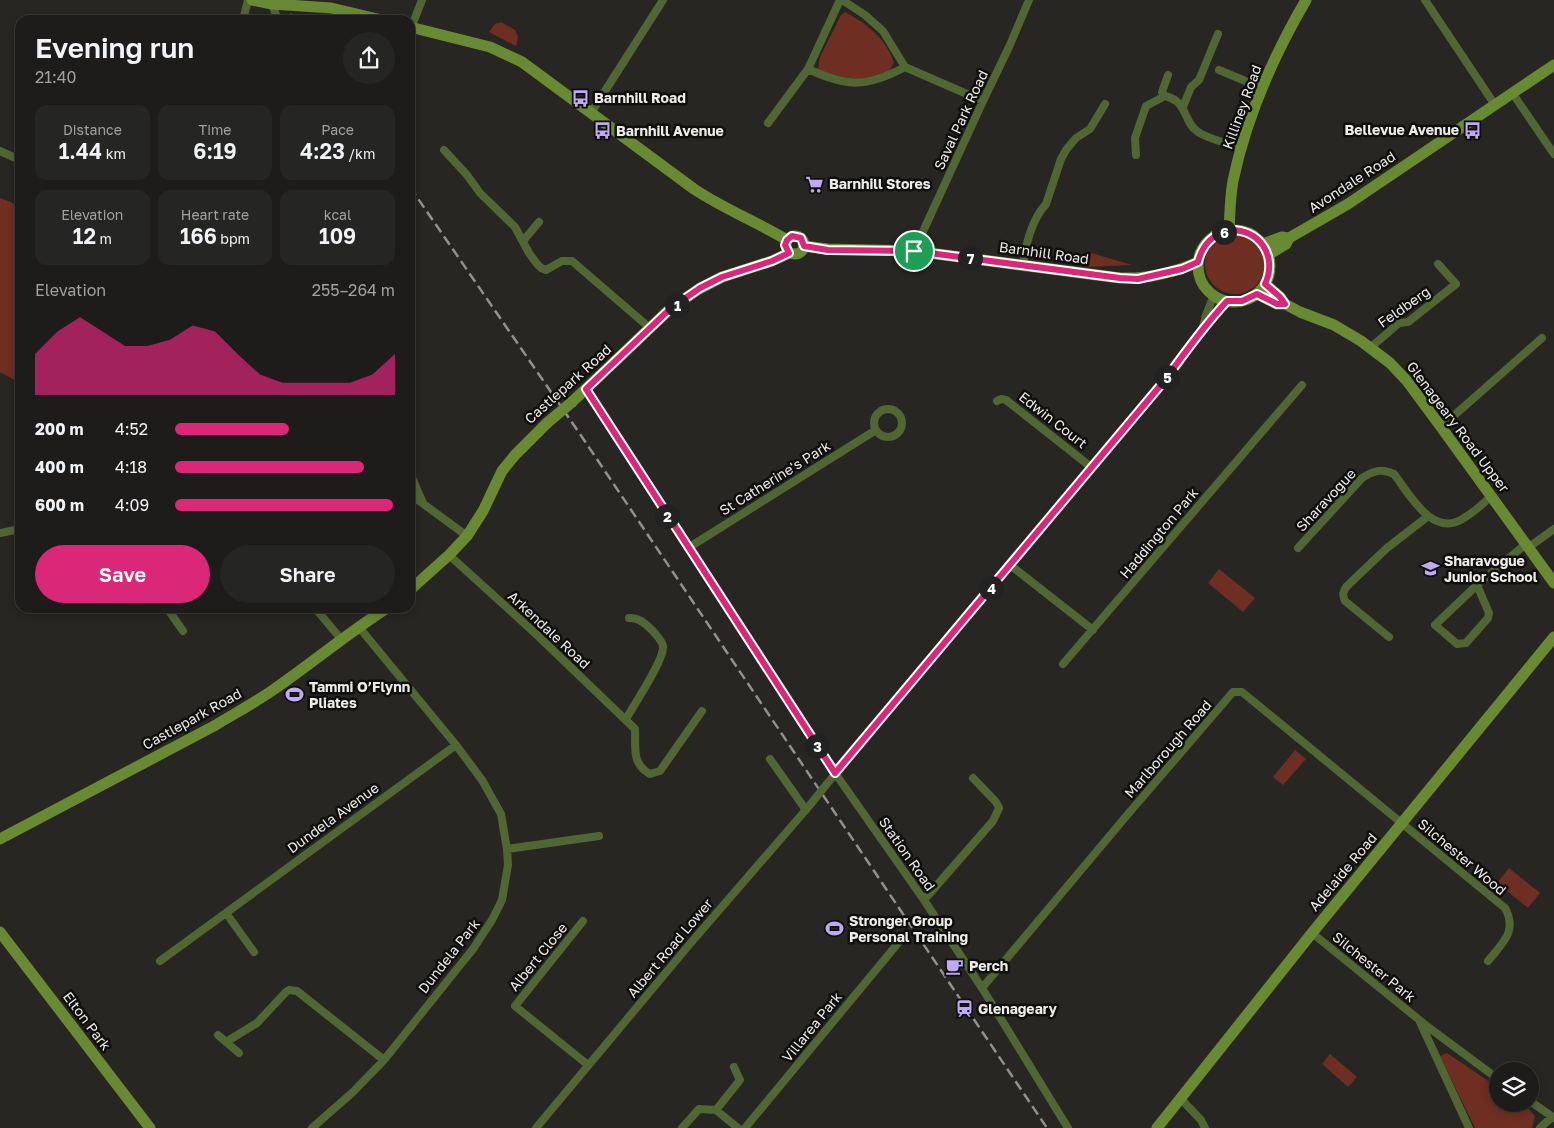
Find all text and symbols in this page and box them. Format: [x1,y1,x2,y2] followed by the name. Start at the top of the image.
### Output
[35,31,194,64] text: Evening run
[343,32,395,84] button: share
[1218,62,1265,151] street label: Killiney Road
[35,67,77,87] text: 21:40
[930,67,991,172] street label: Saval Park Road
[570,88,590,108] bus stop icon: Barnhill Road
[594,89,686,106] place label: Barnhill Road
[1463,120,1483,140] bus stop icon: Bellevue Avenue
[63,121,122,138] text: Distance
[199,121,231,138] text: Time
[321,121,354,138] text: Pace
[592,121,612,141] bus stop icon: Barnhill Avenue
[1344,121,1459,138] place label: Bellevue Avenue
[616,122,724,139] place label: Barnhill Avenue
[59,138,102,164] text: 1.44
[193,138,237,164] text: 6:19
[300,138,345,164] text: 4:23
[102,145,126,162] text: km
[345,145,375,162] text: /km
[1305,147,1398,216] street label: Avondale Road
[805,174,825,194] supermarket icon: Barnhill Stores
[829,175,931,192] place label: Barnhill Stores
[61,206,123,223] text: Elevation
[181,206,249,223] text: Heart rate
[324,206,351,223] text: kcal
[1212,220,1236,244] pin: 6
[73,223,96,249] text: 12
[180,223,217,249] text: 166
[319,223,356,249] text: 109
[1220,224,1229,241] text: 6
[96,230,112,247] text: m
[217,230,250,247] text: bpm
[893,230,935,272] pin
[900,237,928,265] icon: arrive
[998,238,1090,267] street label: Barnhill Road
[958,246,982,270] pin: 7
[967,250,974,267] text: 7
[35,280,106,300] text: Elevation
[312,280,395,300] text: 255–264 m
[1374,282,1433,331] street label: Feldberg
[664,292,690,318] pin: 1
[674,297,681,314] text: 1
[521,340,614,427] street label: Castlepark Road
[1404,358,1514,496] street label: Glenageary Road Upper
[1154,364,1180,390] pin: 5
[1163,369,1172,386] text: 5
[1016,388,1091,452] street label: Edwin Court
[35,419,84,439] text: 200 m
[115,419,148,439] text: 4:52
[716,437,833,519] street label: St Catherine's Park
[35,457,84,477] text: 400 m
[115,457,147,477] text: 4:18
[1292,465,1359,535] street label: Sharavogue
[1116,484,1202,581] street label: Haddington Park
[35,495,84,515] text: 600 m
[115,495,149,515] text: 4:09
[654,504,680,528] pin: 2
[663,508,672,525] text: 2
[35,545,210,603] button: Save
[220,545,395,603] button: Share
[1444,552,1538,585] place label: Sharavogue Junior School
[1420,559,1440,579] school or university icon: Sharavogue Junior School
[978,576,1004,600] pin: 4
[987,580,996,597] text: 4
[505,587,594,672] street label: Arkendale Road
[309,678,410,711] place label: Tammi O’Flynn Pliates
[139,684,244,753] street label: Castlepark Road
[285,685,305,705] sports icon: Tammi O’Flynn Pliates
[1120,696,1215,801] street label: Marlborough Road
[804,734,830,758] pin: 3
[813,738,822,755] text: 3
[284,779,382,856] street label: Dundela Avenue
[876,814,939,894] street label: Station Road
[1415,815,1510,898] street label: Silchester Wood
[1305,829,1380,914] street label: Adelaide Road
[623,894,716,1001] street label: Albert Road Lower
[849,912,968,945] place label: Stronger Group Personal Training
[414,915,483,996] street label: Dundela Park
[505,919,570,994] street label: Albert Close
[825,919,845,939] sports icon: Stronger Group Personal Training
[1329,928,1419,1005] street label: Silchester Park
[945,956,965,976] cafe icon: Perch
[969,957,1008,974] place label: Perch
[60,988,115,1053] street label: Elton Park
[778,988,845,1065] street label: Villarea Park
[954,999,974,1019] station icon: Glenageary
[978,1000,1058,1017] place label: Glenageary
[1489,1062,1539,1112] map controls
[1489,1062,1539,1112] button: layers

